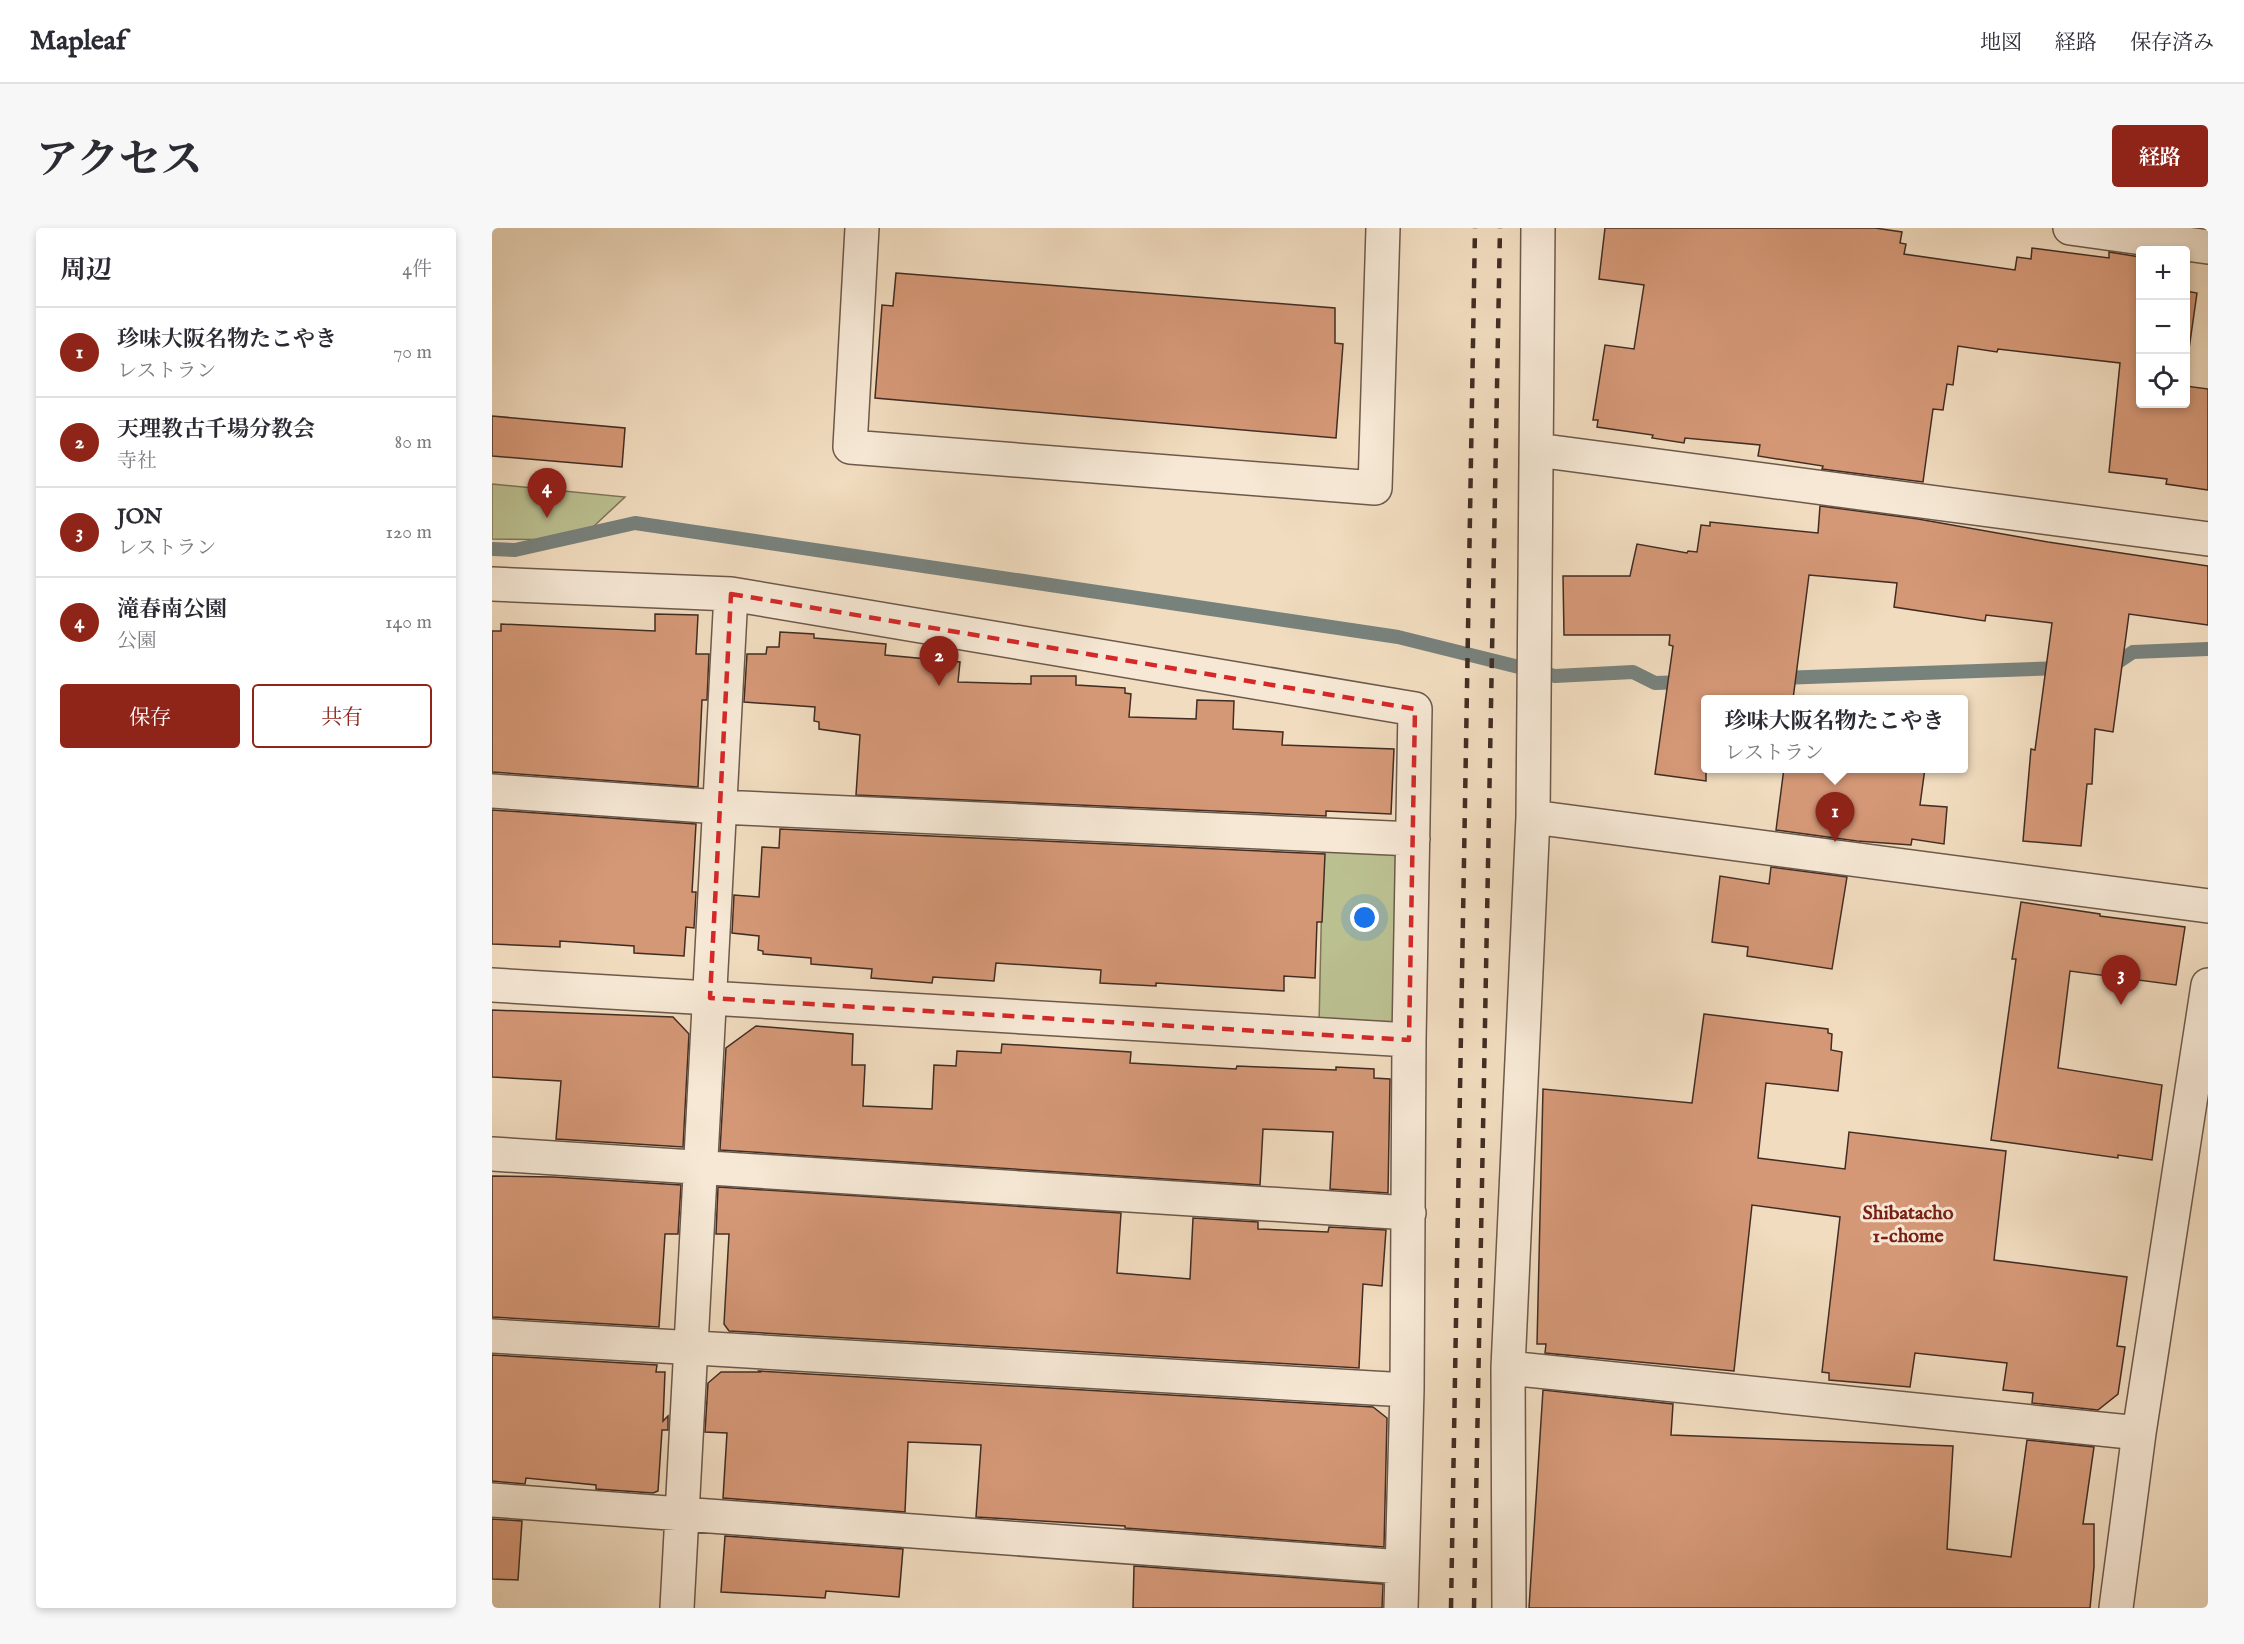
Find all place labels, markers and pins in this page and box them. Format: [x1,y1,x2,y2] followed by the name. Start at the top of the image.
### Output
[528,468,566,518] pin: 4
[920,636,958,686] pin: 2
[1816,792,1854,842] pin: 1
[2102,956,2140,1005] pin: 3

